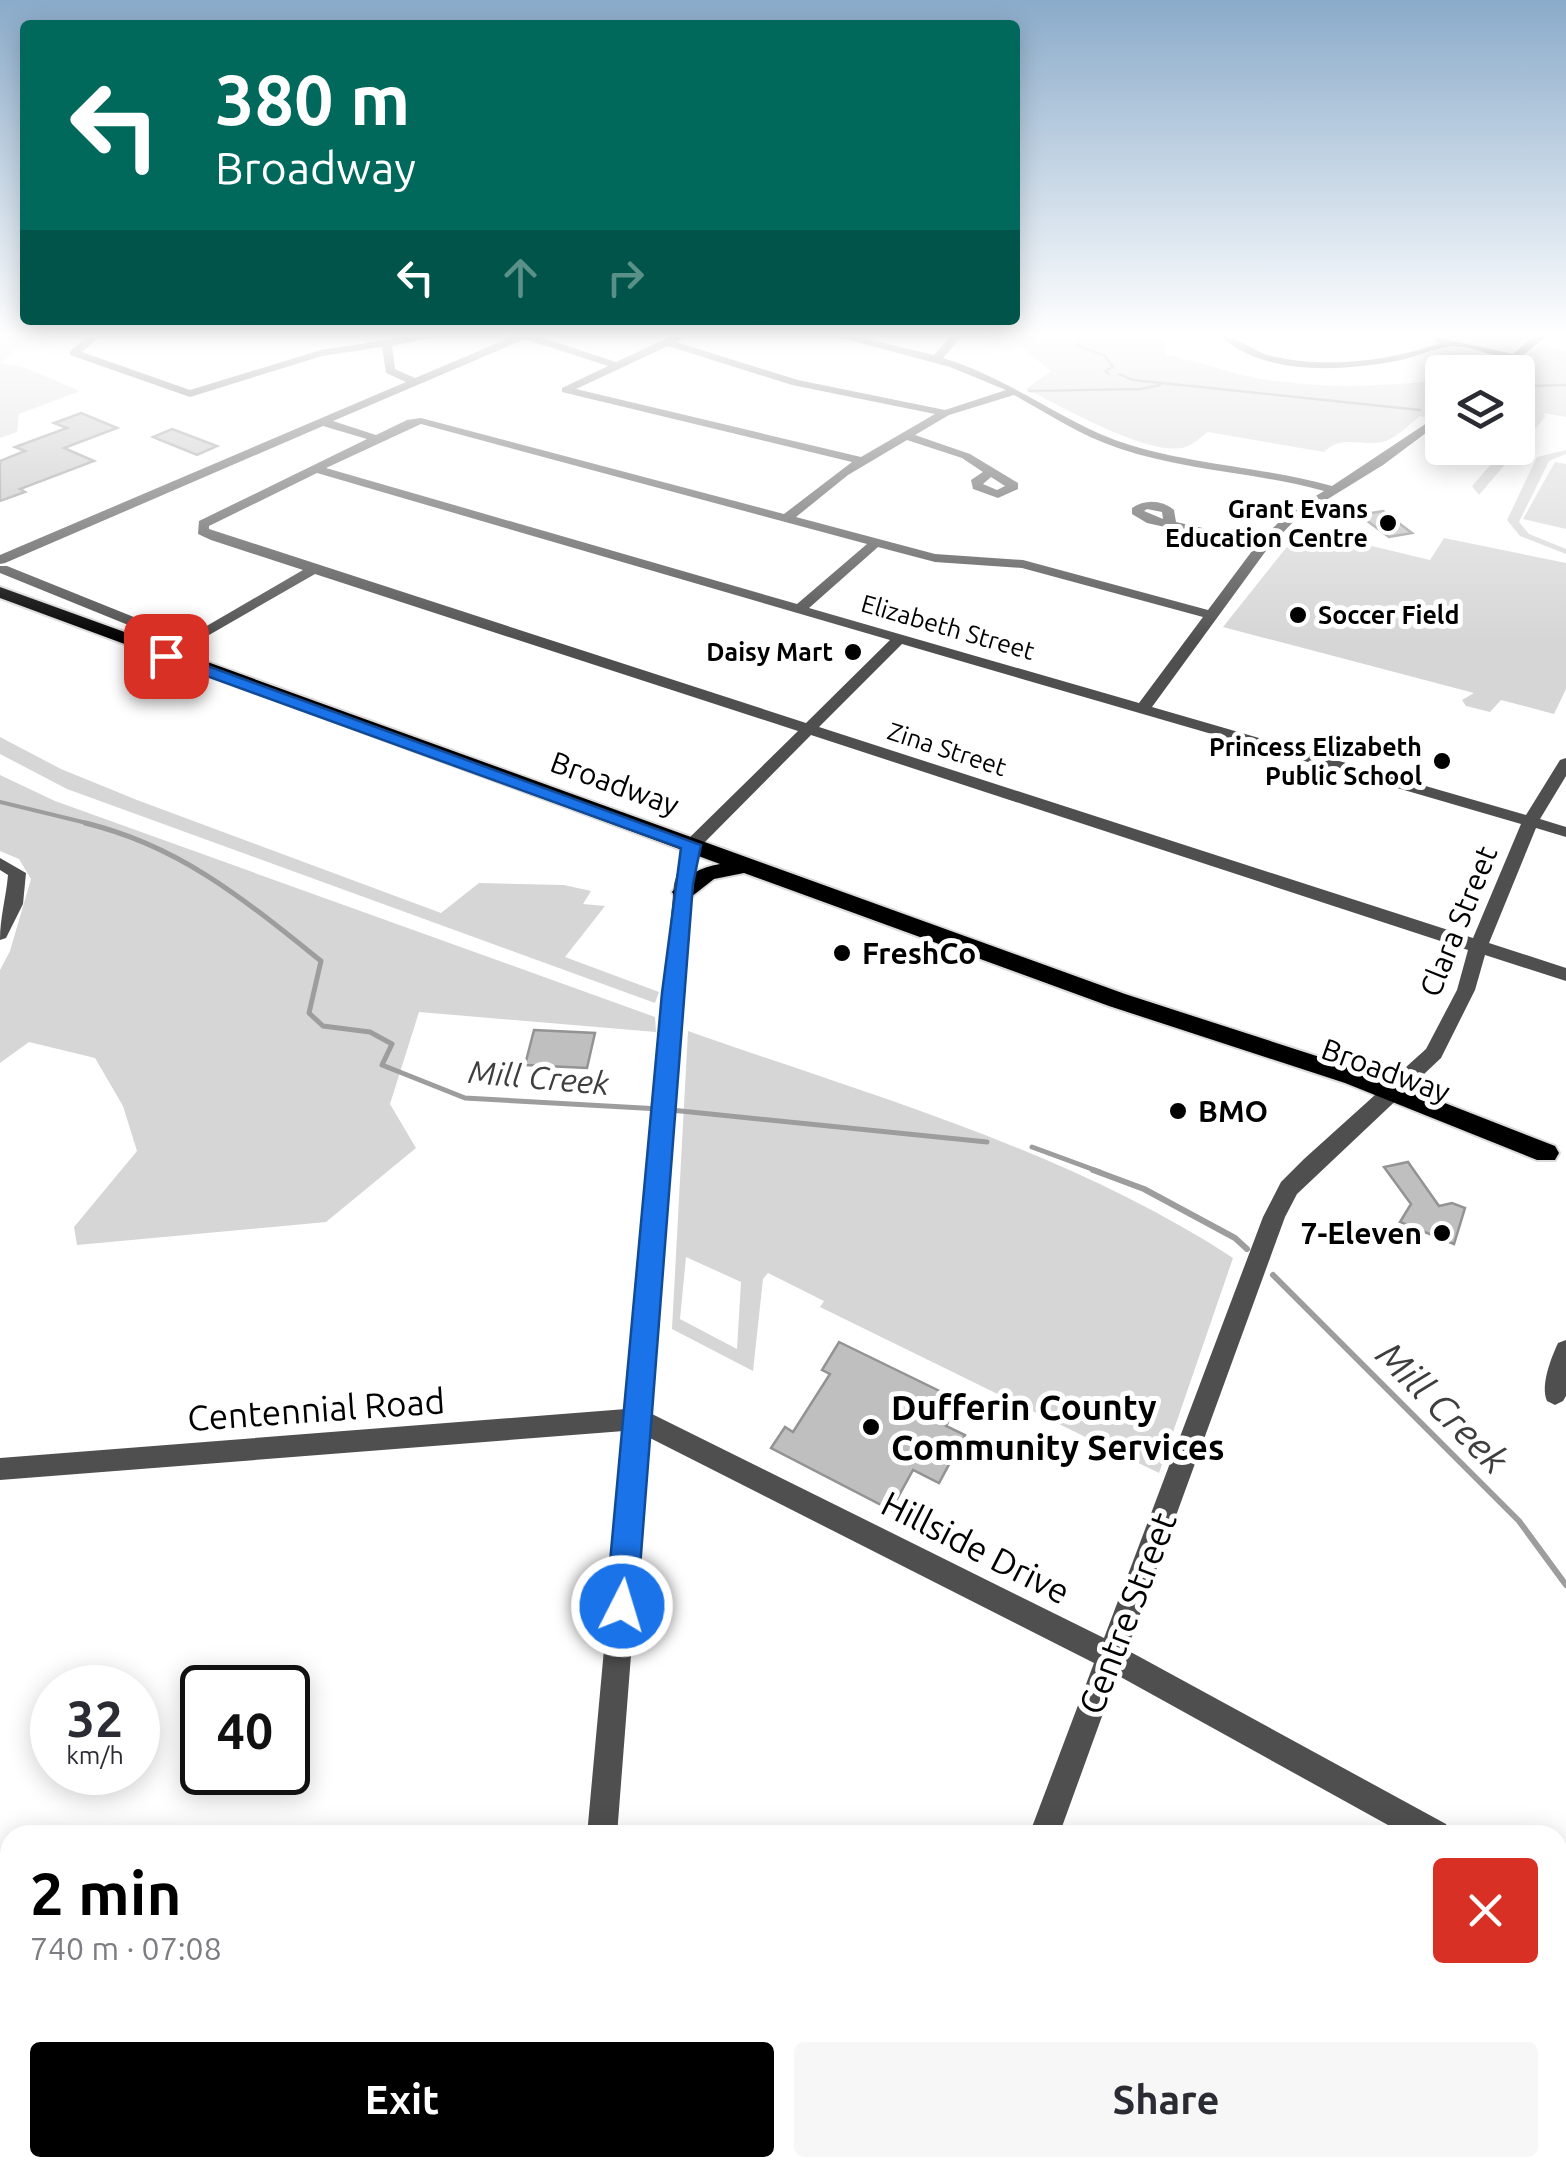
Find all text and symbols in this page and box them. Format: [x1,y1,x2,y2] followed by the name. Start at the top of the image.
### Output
[50,60,180,190] icon: left
[215,60,410,138] text: 380 m
[215,142,416,193] text: Broadway
[388,250,443,305] icon: left
[493,250,548,305] icon: ahead
[598,250,653,305] icon: right
[1425,355,1535,465] map controls
[1425,355,1535,465] button: layers
[1165,495,1368,552] place label: Grant Evans Education Centre
[1377,512,1399,534] marker: Grant Evans Education Centre
[858,589,1038,665] street label: Elizabeth Street
[1318,601,1459,629] place label: Soccer Field
[1287,604,1309,626] marker: Soccer Field
[124,614,209,699] pin
[139,629,194,684] icon: arrive
[706,638,833,666] place label: Daisy Mart
[842,641,864,663] marker: Daisy Mart
[884,717,1010,781] street label: Zina Street
[1209,733,1422,790] place label: Princess Elizabeth Public School
[546,744,684,822] street label: Broadway
[1431,750,1453,772] marker: Princess Elizabeth Public School
[1412,841,1504,1001] street label: Clara Street
[862,936,976,970] place label: FreshCo
[831,942,853,964] marker: FreshCo
[1317,1031,1455,1109] street label: Broadway
[467,1053,612,1101] water label: Mill Creek
[1198,1094,1268,1128] place label: BMO
[1167,1100,1189,1122] marker: BMO
[1301,1216,1422,1250] place label: 7-Eleven
[1431,1222,1453,1244] marker: 7-Eleven
[1369,1333,1518,1482] water label: Mill Creek
[186,1380,446,1438] street label: Centennial Road
[891,1387,1224,1467] place label: Dufferin County Community Services
[860,1416,882,1438] marker: Dufferin County Community Services
[875,1483,1077,1611] street label: Hillside Drive
[1070,1506,1184,1719] street label: Centre Street
[570,1554,674,1658] position arrow
[180,1665,310,1795] speed limit sign: 40
[67,1690,123,1746] text: 32
[66,1741,124,1769] text: km/h
[1433,1858,1538,1963] button: close
[30,1859,182,1926] text: 2 min
[30,1930,222,1966] text: 740 m · 07:08
[30,2042,774,2157] button: Exit
[794,2042,1538,2157] button: Share

